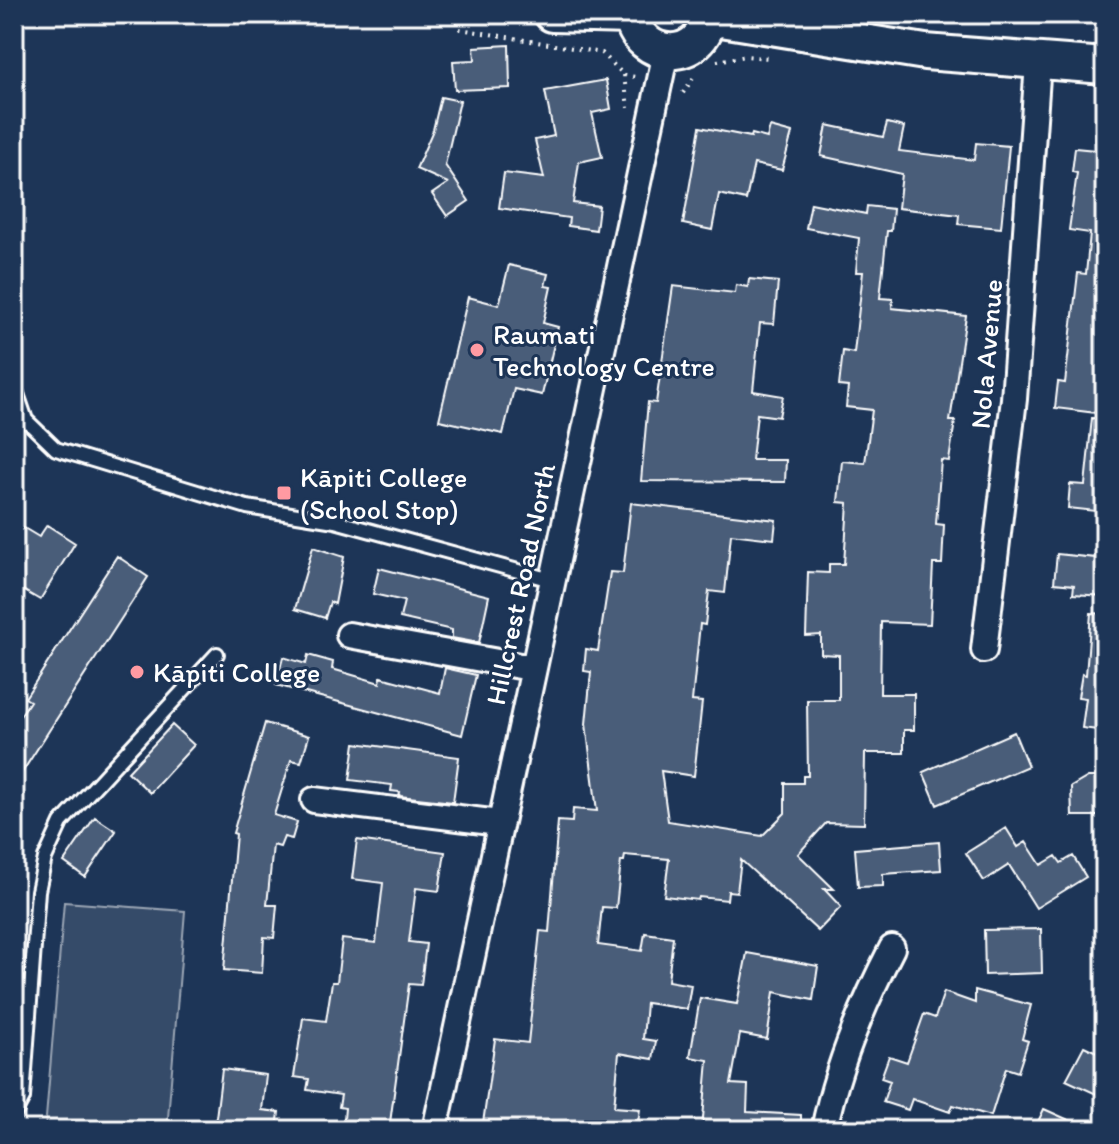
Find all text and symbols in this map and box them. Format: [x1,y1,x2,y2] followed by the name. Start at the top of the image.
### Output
[963,278,1009,430] street label: Nola Avenue
[493,317,715,383] place label: Raumati Technology Centre
[468,341,486,359] marker: Raumati Technology Centre
[300,460,467,526] place label: Kāpiti College (School Stop)
[478,460,562,708] street label: Hillcrest Road North
[275,484,293,502] marker: Kāpiti College (School Stop)
[153,655,320,689] place label: Kāpiti College
[128,663,146,681] marker: Kāpiti College

